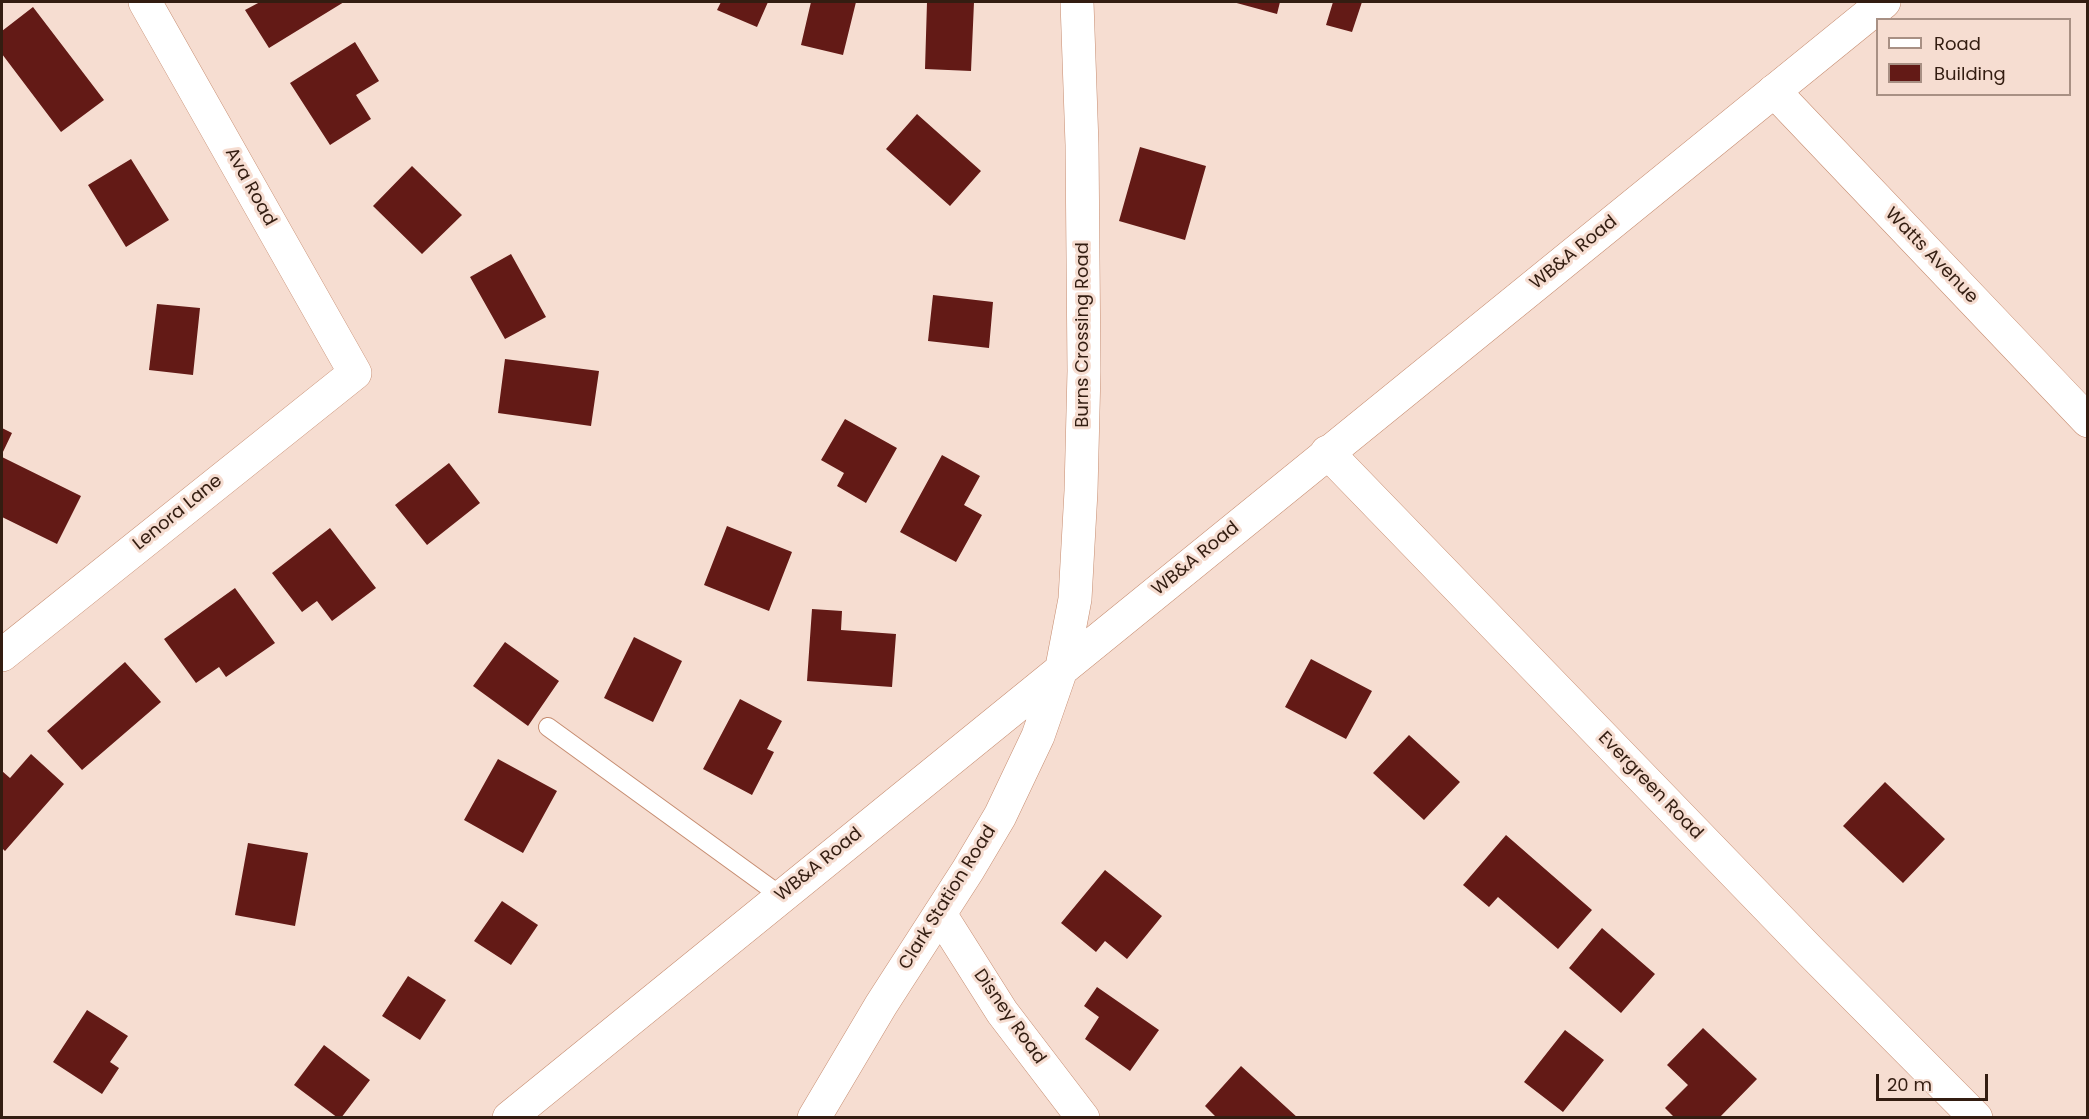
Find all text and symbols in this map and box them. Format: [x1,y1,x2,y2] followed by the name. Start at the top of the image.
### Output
[1876,18,2071,96] legend
[1934,31,1981,56] text: Road
[1934,61,2006,86] text: Building
[220,144,280,230] street label: Ava Road
[1880,204,1982,308] street label: Watts Avenue
[1526,211,1622,295] street label: WB&A Road
[1072,242,1094,428] street label: Burns Crossing Road
[129,471,227,555] street label: Lenora Lane
[1148,517,1244,601] street label: WB&A Road
[1593,728,1707,844] street label: Evergreen Road
[895,822,1001,974] street label: Clark Station Road
[771,823,867,907] street label: WB&A Road
[968,965,1050,1069] street label: Disney Road
[1879,1062,1992,1100] scale bar
[1887,1072,1932,1097] text: 20 m

